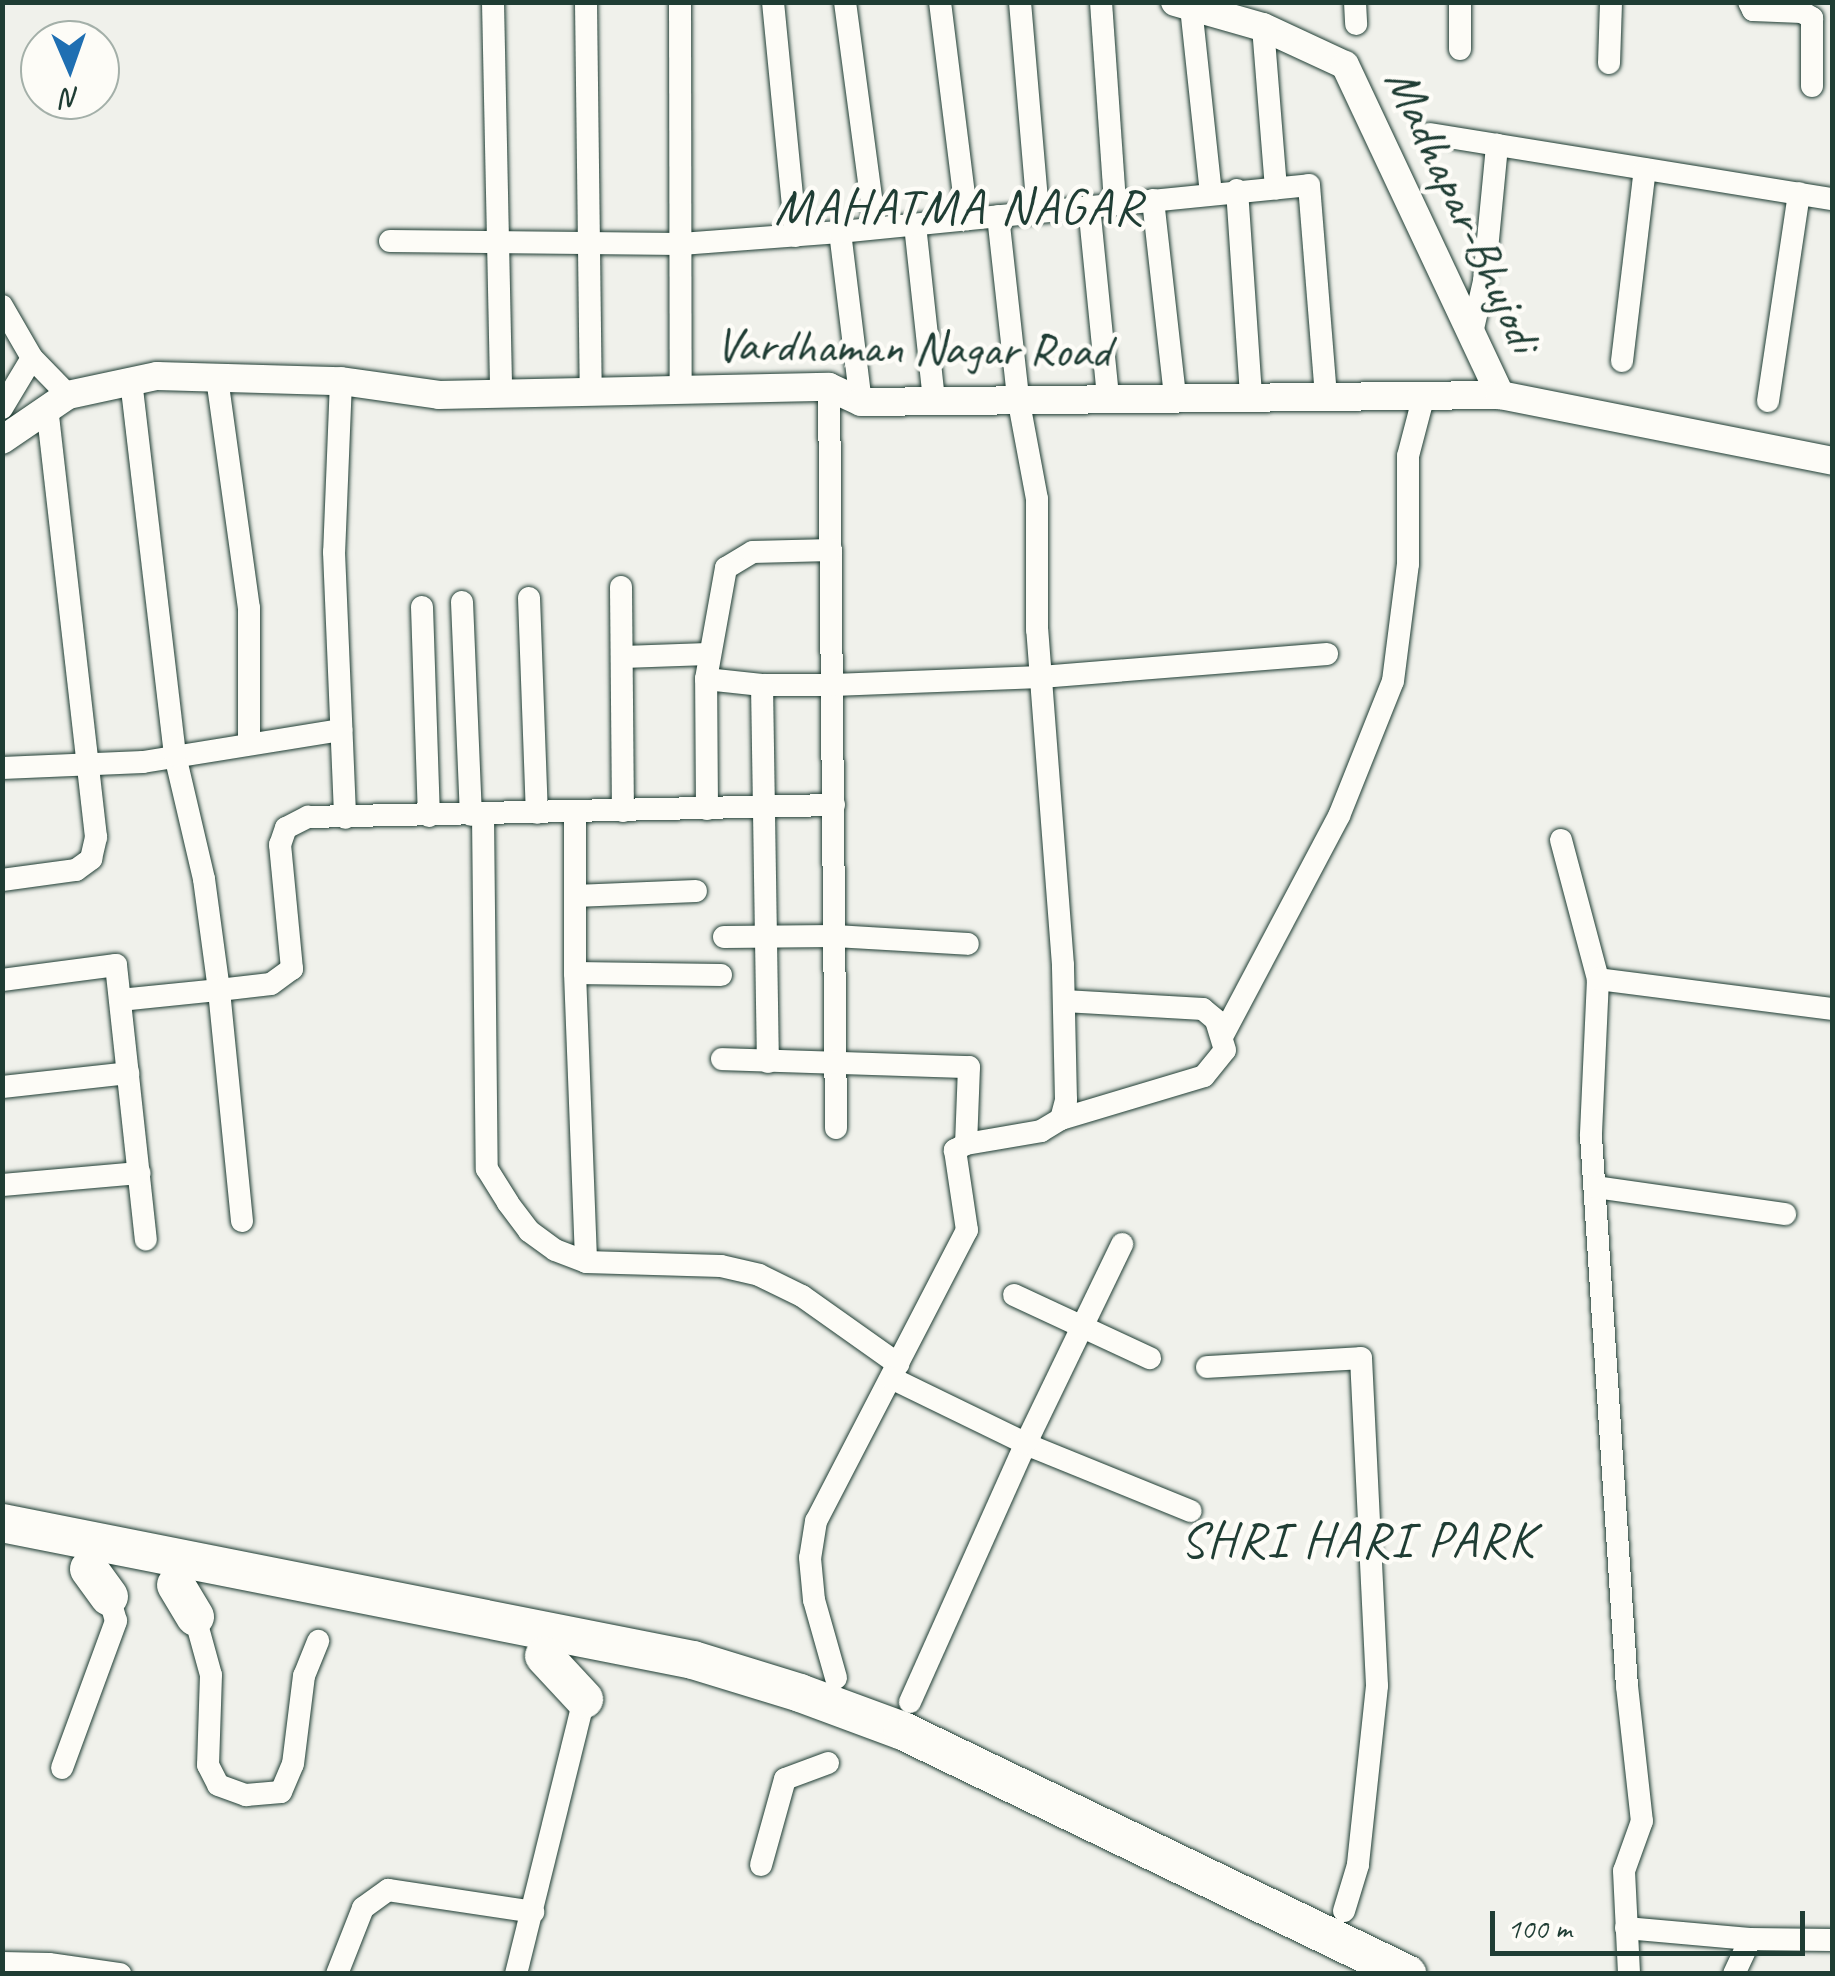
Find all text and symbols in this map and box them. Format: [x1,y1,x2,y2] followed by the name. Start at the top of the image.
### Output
[20,20,120,120] north arrow
[1372,59,1554,361] street label: Madhapar-Bhujodi
[62,81,80,116] text: N
[774,177,1144,237] district label: MAHATMA NAGAR
[715,316,1111,380] street label: Vardhaman Nagar Road
[1184,1510,1532,1570] district label: SHRI HARI PARK
[1495,1891,1810,1953] scale bar
[1507,1909,1572,1947] text: 100 m

